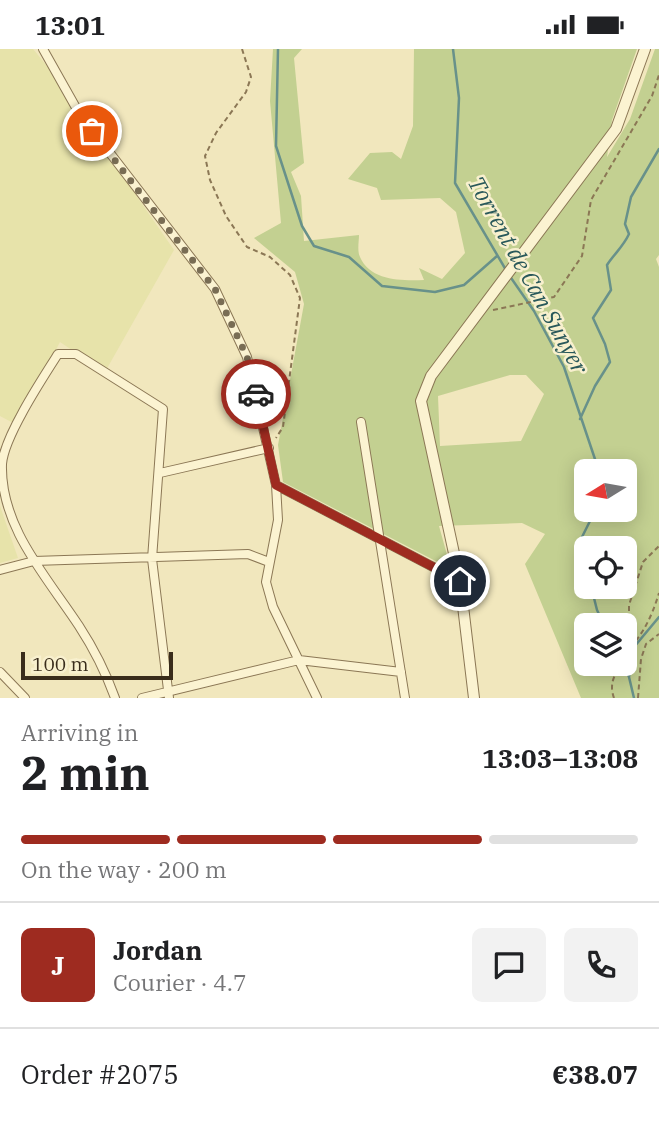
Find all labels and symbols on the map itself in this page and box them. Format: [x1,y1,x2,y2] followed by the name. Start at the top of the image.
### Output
[62,101,122,161] pin
[462,170,596,379] water label: Torrent de Can Sunyer
[221,359,291,429] courier
[574,459,637,521] north arrow
[430,551,490,611] pin
[21,649,173,681] scale bar

